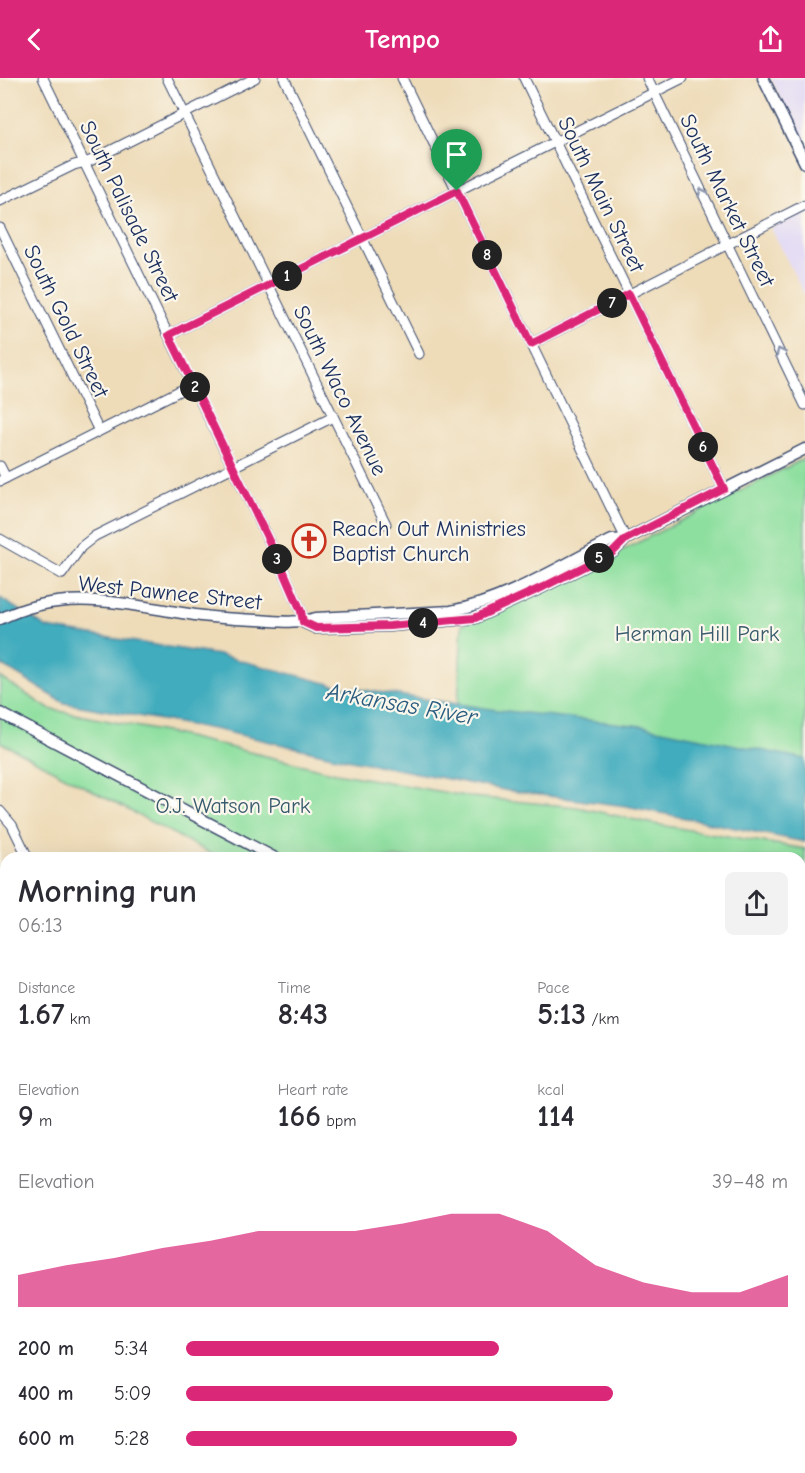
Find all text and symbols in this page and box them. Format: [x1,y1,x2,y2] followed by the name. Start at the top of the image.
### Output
[18,23,51,56] icon: back
[754,23,787,56] icon: share
[365,24,440,55] text: Tempo
[674,110,781,292] street label: South Market Street
[552,112,650,277] street label: South Main Street
[74,116,185,307] street label: South Palisade Street
[431,129,482,191] pin
[440,138,473,171] icon: arrive
[698,187,709,198] one-way arrow
[472,240,502,270] pin: 8
[18,241,115,403] street label: South Gold Street
[483,246,491,264] text: 8
[272,261,302,291] pin: 1
[284,267,290,285] text: 1
[597,288,627,318] pin: 7
[608,294,616,312] text: 7
[288,301,393,480] street label: South Waco Avenue
[776,348,788,359] one-way arrow
[180,372,210,402] pin: 2
[191,378,199,396] text: 2
[688,432,718,462] pin: 6
[699,438,707,456] text: 6
[332,516,526,567] place label: Reach Out Ministries Baptist Church
[291,523,327,559] church icon: Reach Out Ministries Baptist Church
[584,543,614,573] pin: 5
[262,544,292,574] pin: 3
[595,549,603,567] text: 5
[273,550,281,568] text: 3
[77,570,263,616] street label: West Pawnee Street
[408,608,438,638] pin: 4
[419,614,427,632] text: 4
[615,621,780,647] park label: Herman Hill Park
[324,677,481,731] water label: Arkansas River
[155,793,311,819] park label: O.J. Watson Park
[18,872,197,910] text: Morning run
[725,872,788,935] button: share
[18,914,63,937] text: 06:13
[18,979,75,997] text: Distance
[278,979,311,997] text: Time
[537,979,570,997] text: Pace
[18,997,64,1032] text: 1.67
[278,997,328,1032] text: 8:43
[537,997,586,1032] text: 5:13
[64,1010,91,1028] text: km
[586,1010,619,1028] text: /km
[18,1081,79,1099] text: Elevation
[278,1081,348,1099] text: Heart rate
[537,1081,564,1099] text: kcal
[18,1099,34,1134] text: 9
[278,1099,321,1134] text: 166
[537,1099,575,1134] text: 114
[34,1112,52,1130] text: m
[321,1112,356,1130] text: bpm
[18,1170,95,1193] text: Elevation
[712,1170,788,1193] text: 39–48 m
[18,1337,74,1360] text: 200 m
[114,1337,148,1360] text: 5:34
[18,1382,73,1405] text: 400 m
[114,1382,151,1405] text: 5:09
[18,1427,74,1450] text: 600 m
[114,1427,149,1450] text: 5:28

